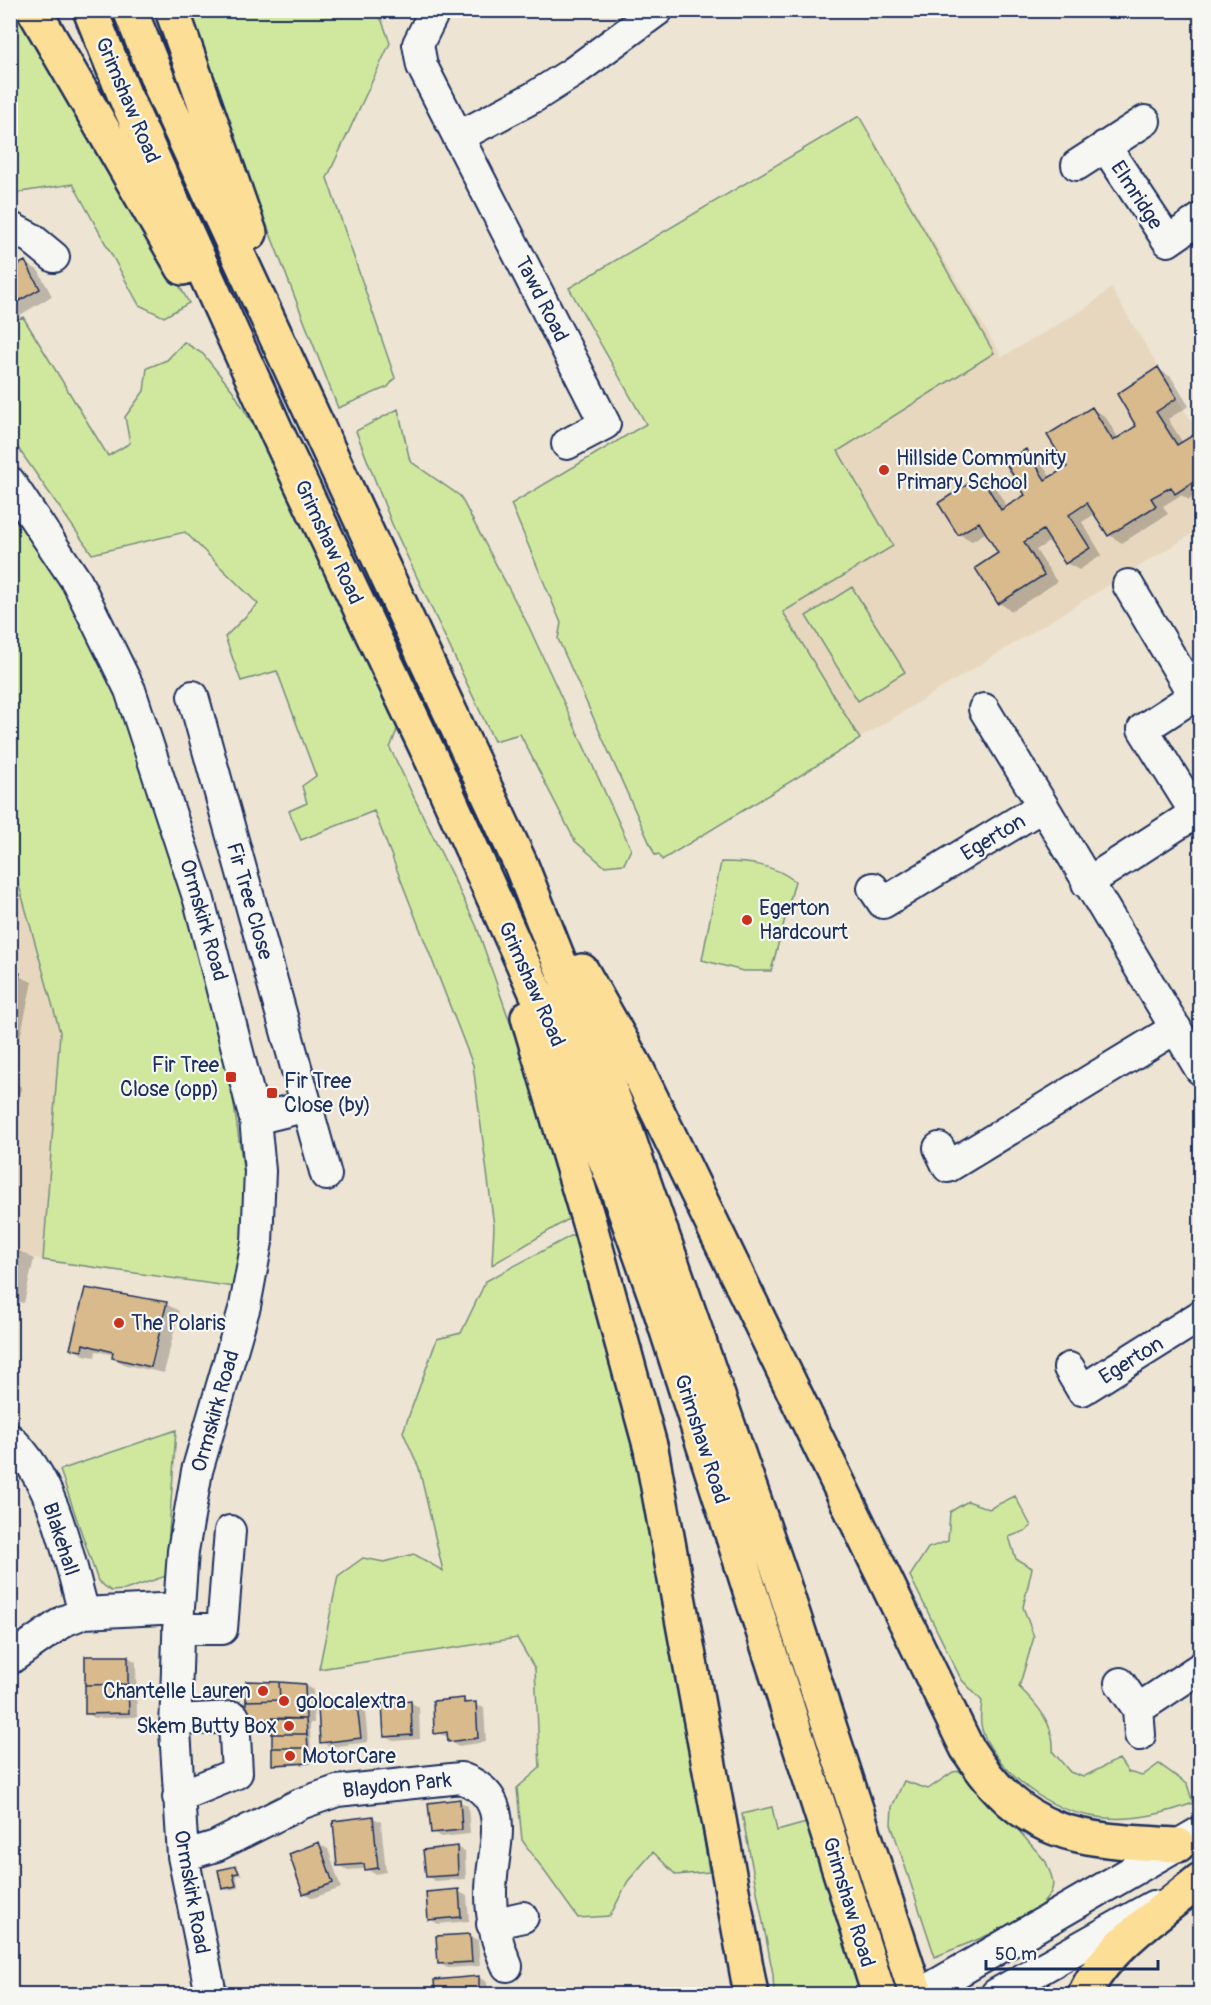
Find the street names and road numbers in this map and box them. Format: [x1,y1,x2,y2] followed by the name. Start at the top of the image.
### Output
[89,33,166,167] street label: Grimshaw Road
[1104,156,1169,235] street label: Elmridge
[508,252,575,347] street label: Tawd Road
[288,476,369,609] street label: Grimshaw Road
[956,808,1031,867] street label: Egerton
[220,839,279,964] street label: Fir Tree Close
[173,856,234,984] street label: Ormskirk Road
[492,917,571,1051] street label: Grimshaw Road
[1094,1330,1168,1391] street label: Egerton
[185,1347,246,1475] street label: Ormskirk Road
[668,1371,735,1507] street label: Grimshaw Road
[36,1499,85,1579] street label: Blakehall
[341,1766,453,1805] street label: Blaydon Park
[167,1828,216,1956] street label: Ormskirk Road
[816,1834,881,1970] street label: Grimshaw Road

